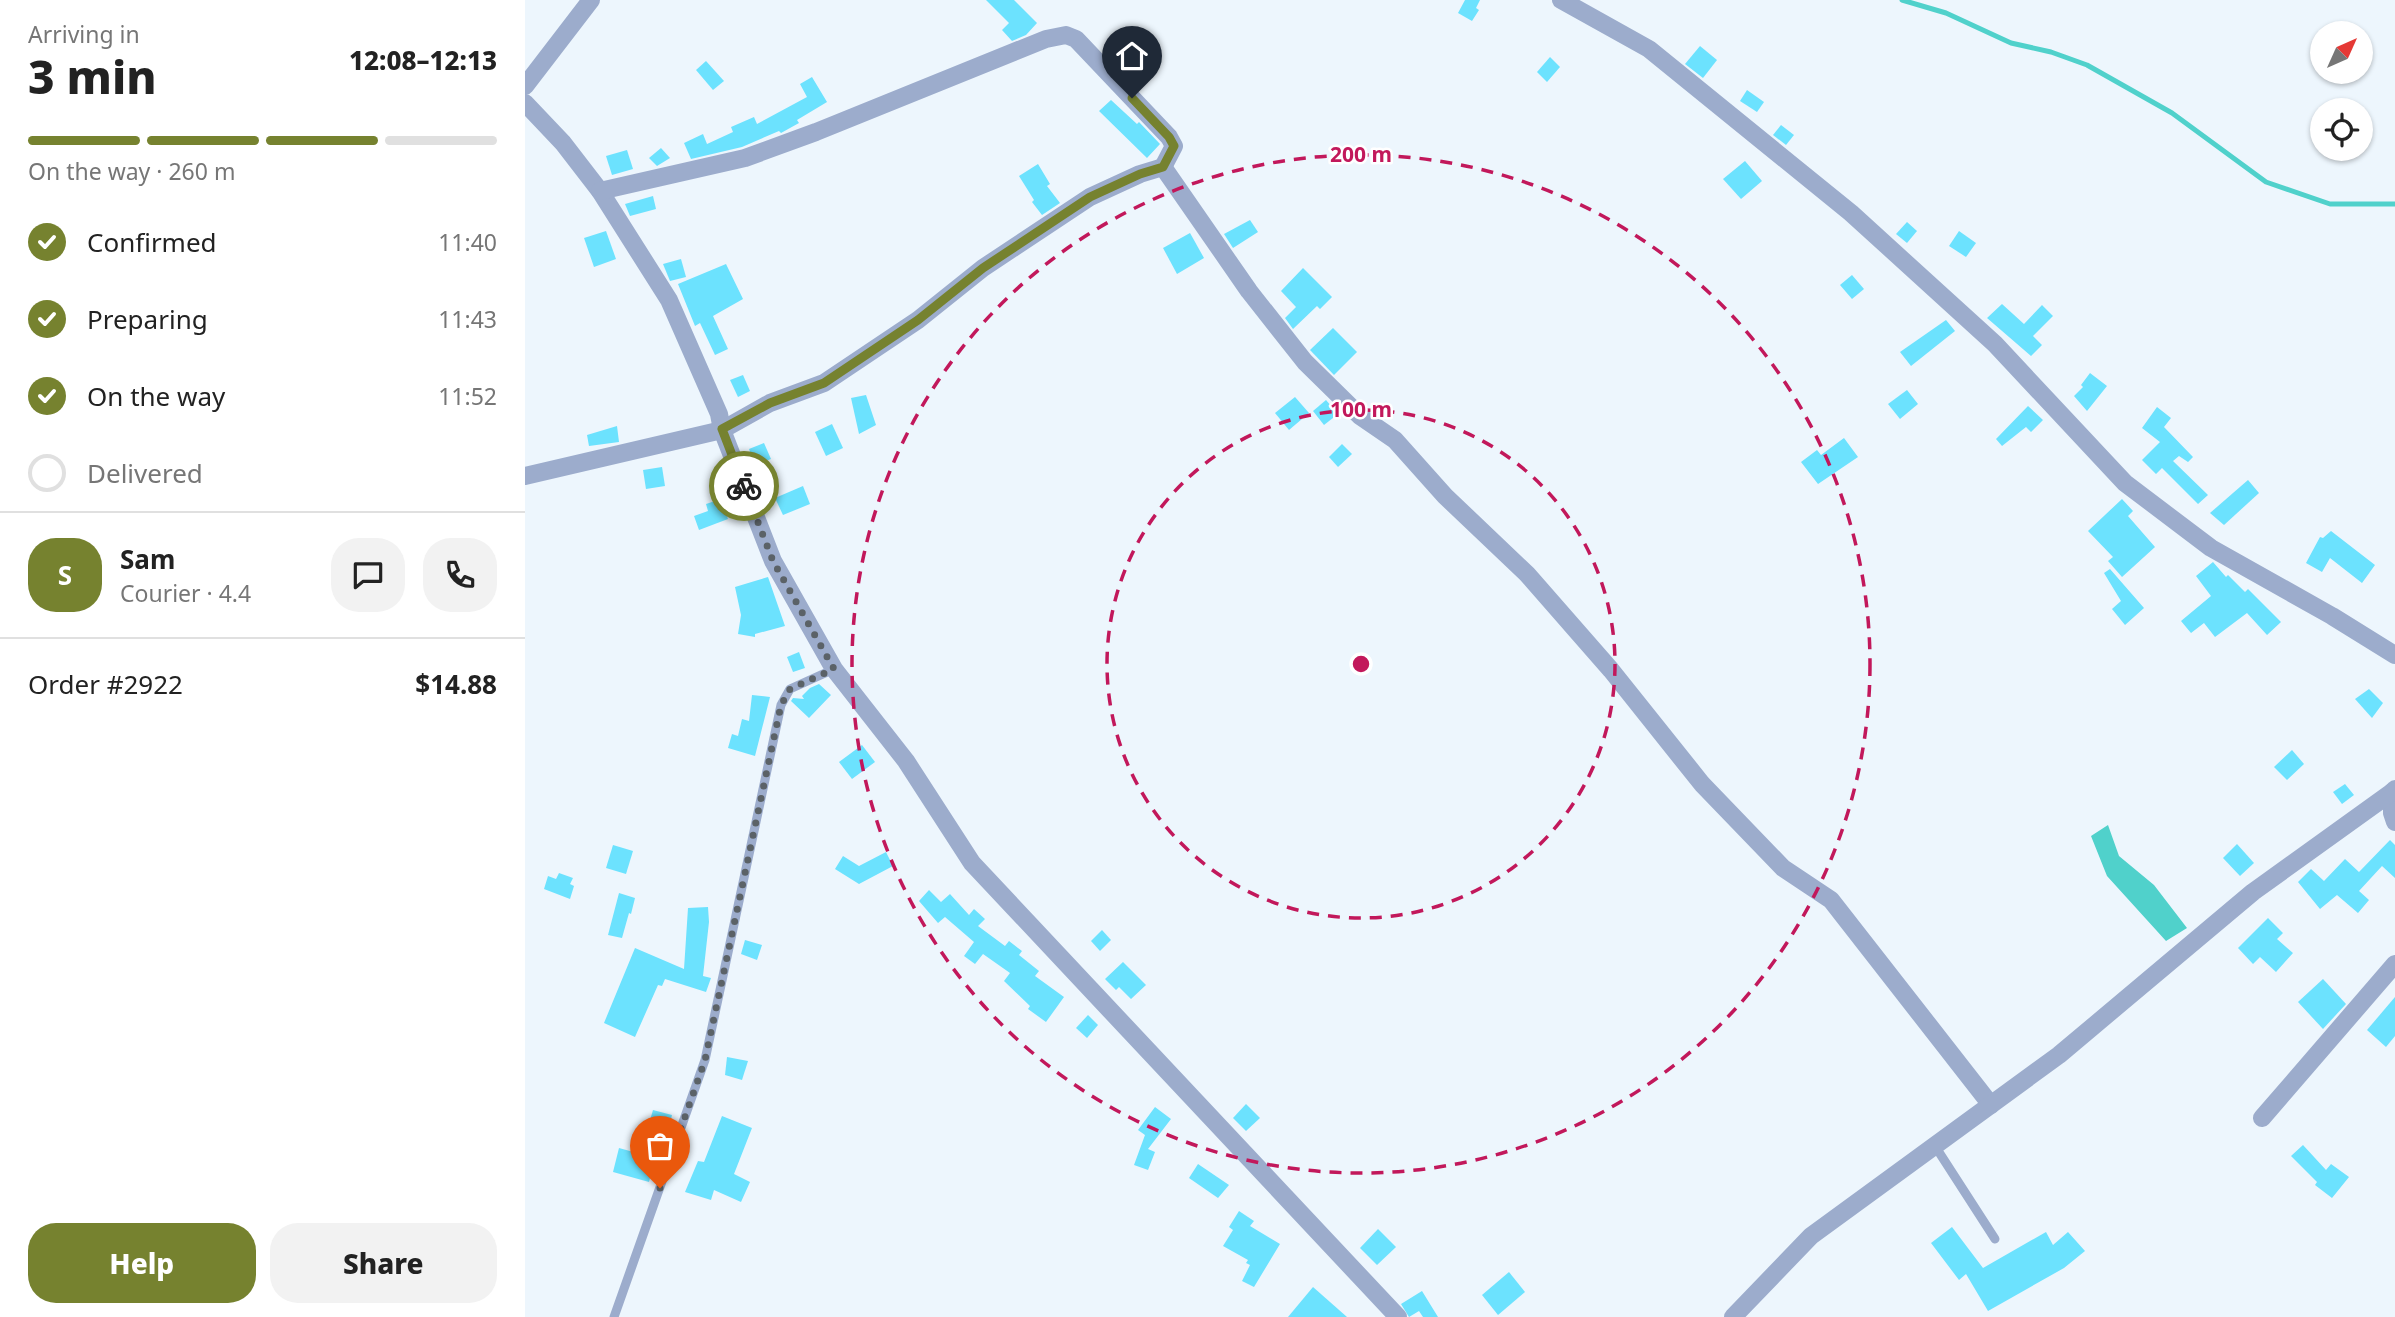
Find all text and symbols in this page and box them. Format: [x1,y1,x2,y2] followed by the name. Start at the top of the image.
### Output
[28,18,140,50] text: Arriving in
[2310,21,2373,84] north arrow
[2310,21,2373,161] map controls
[1102,26,1162,98] pin
[1113,37,1151,75] icon: home
[349,42,497,78] text: 12:08–12:13
[28,45,157,107] text: 3 min
[2310,98,2373,161] button: locate
[1330,140,1392,168] text: 200 m
[28,155,235,187] text: On the way · 260 m
[28,223,66,261] icon: check
[87,224,217,260] text: Confirmed
[438,226,497,258] text: 11:40
[28,300,66,338] icon: check
[87,301,208,337] text: Preparing
[438,303,497,335] text: 11:43
[28,377,66,415] icon: check
[87,378,225,414] text: On the way
[438,380,497,412] text: 11:52
[1330,395,1392,423] text: 100 m
[709,451,779,521] courier
[87,455,203,491] text: Delivered
[725,467,763,505] icon: bike
[331,538,405,612] button: chat
[423,538,497,612] button: phone
[120,541,175,577] text: Sam
[58,557,72,593] text: S
[120,577,251,609] text: Courier · 4.4
[1349,652,1373,676] centre of rings
[28,666,183,702] text: Order #2922
[415,666,497,702] text: $14.88
[630,1116,690,1188] pin
[641,1127,679,1165] icon: bag
[28,1223,256,1303] button: Help
[270,1223,497,1303] button: Share

